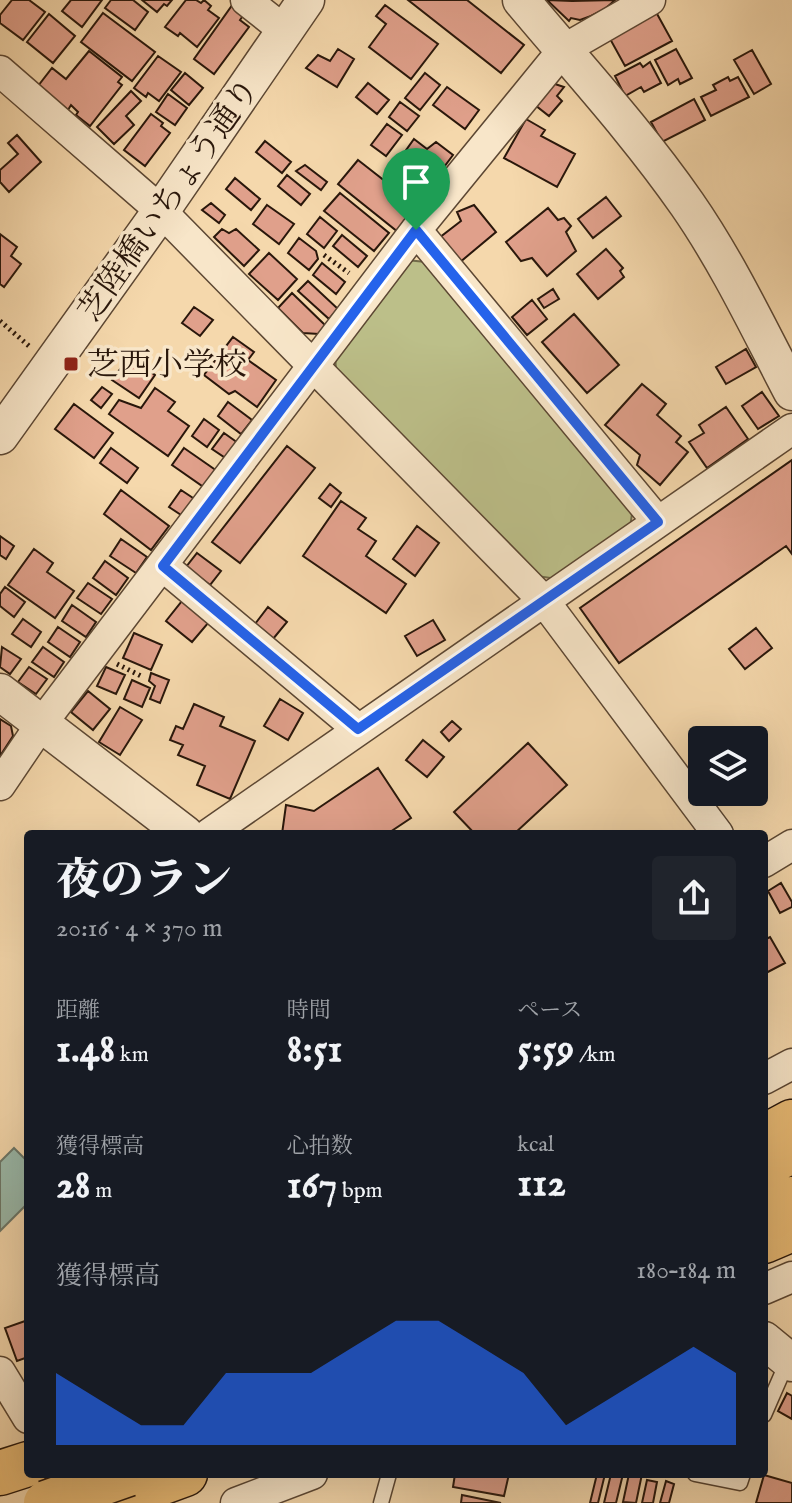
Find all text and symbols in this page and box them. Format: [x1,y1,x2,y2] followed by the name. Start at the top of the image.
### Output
[71,71,269,330] street label: 芝陸橋いちょう通り
[382,148,450,230] pin
[394,160,438,204] icon: arrive
[87,346,247,387] place label: 芝西小学校
[62,355,80,373] marker: 芝西小学校
[688,726,768,806] map controls
[688,726,768,806] button: layers
[56,854,232,910] text: 夜のラン
[652,856,736,940] button: share
[56,912,222,945] text: 20:16 · 4 × 370 m
[56,997,100,1025] text: 距離
[287,997,331,1025] text: 時間
[517,997,582,1025] text: ペース
[56,1025,115,1076] text: 1.48
[287,1025,342,1076] text: 8:51
[517,1025,574,1076] text: 5:59
[115,1041,149,1069] text: km
[574,1041,615,1069] text: /km
[517,1131,554,1159] text: kcal
[56,1133,144,1161] text: 獲得標高
[287,1133,353,1161] text: 心拍数
[517,1159,566,1210] text: 112
[56,1161,90,1212] text: 28
[287,1161,337,1212] text: 167
[90,1177,112,1205] text: m
[337,1177,383,1205] text: bpm
[636,1254,736,1287] text: 180–184 m
[56,1260,160,1293] text: 獲得標高

